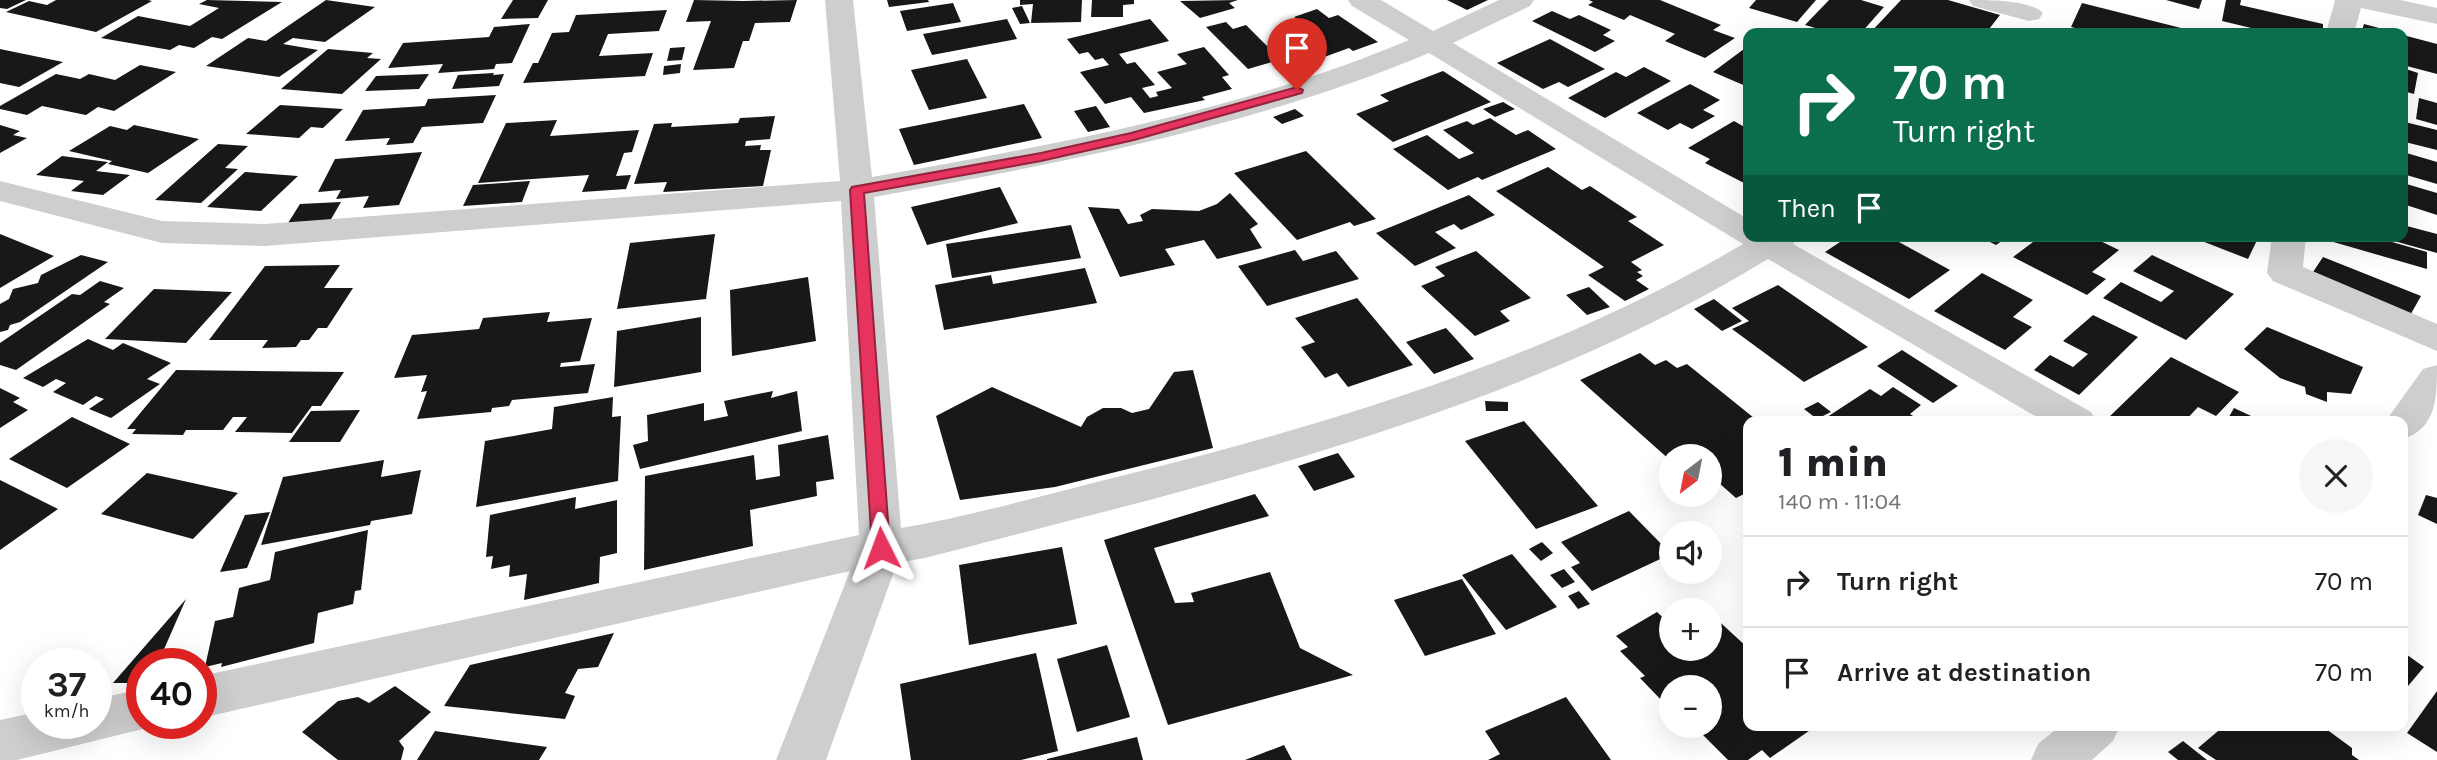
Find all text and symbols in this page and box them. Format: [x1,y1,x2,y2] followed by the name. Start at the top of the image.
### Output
[1267,18,1327,90] pin
[1278,29,1316,67] icon: arrive
[1893,54,2007,111] text: 70 m
[1778,56,1869,147] icon: right
[1893,113,2035,150] text: Turn right
[1850,189,1888,227] icon: arrive
[1778,193,1836,224] text: Then
[1778,437,1888,487] text: 1 min
[2299,439,2373,513] button: close
[1659,444,1722,508] north arrow
[1659,444,1722,738] map controls
[1778,488,1901,515] text: 140 m · 11:04
[844,511,918,585] position arrow
[1659,521,1722,584] button: sound
[1778,563,1816,601] icon: right
[1837,566,1958,597] text: Turn right
[2315,566,2373,597] text: 70 m
[1659,598,1722,661] button: +
[126,648,217,739] speed limit sign: 40
[1778,654,1816,692] icon: arrive
[1837,657,2091,688] text: Arrive at destination
[2315,657,2373,688] text: 70 m
[47,664,86,705] text: 37
[1659,675,1722,738] button: −
[44,700,89,722] text: km/h

